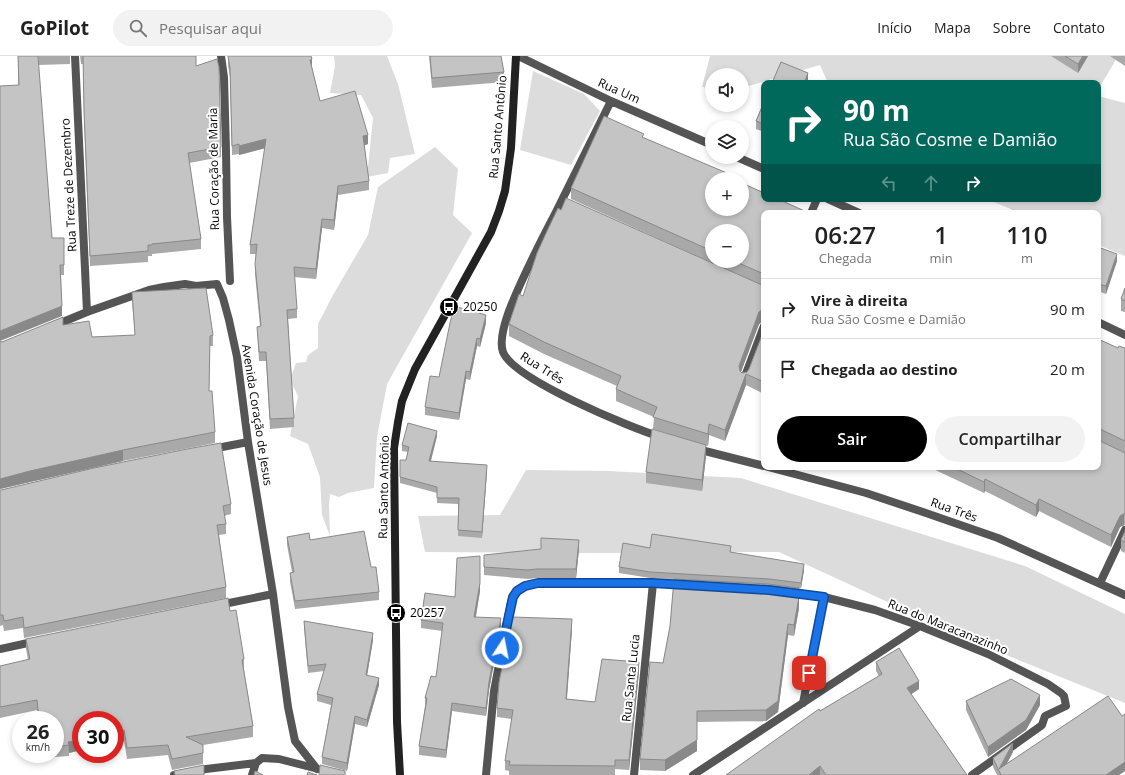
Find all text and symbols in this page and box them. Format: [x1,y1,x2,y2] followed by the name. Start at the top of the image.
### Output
[113,10,393,46] search box
[20,15,89,41] text: GoPilot
[127,17,149,39] icon: search
[159,18,262,38] text: Pesquisar aqui
[877,18,912,37] text: Início
[934,18,971,37] text: Mapa
[993,18,1031,37] text: Sobre
[1053,18,1105,37] text: Contato
[705,68,749,268] map controls
[705,68,749,112] button: sound
[485,74,510,179] street label: Rua Santo Antônio
[595,74,643,107] street label: Rua Um
[843,91,910,129] text: 90 m
[777,96,829,148] icon: right
[204,107,223,231] street label: Rua Coração de Maria
[57,118,80,252] street label: Rua Treze de Dezembro
[705,120,749,164] button: layers
[843,127,1057,151] text: Rua São Cosme e Damião
[705,172,749,216] button: +
[878,172,900,194] icon: left
[920,172,942,194] icon: ahead
[962,172,984,194] icon: right
[815,218,876,251] text: 06:27
[934,218,948,251] text: 1
[1006,218,1047,251] text: 110
[705,224,749,268] button: −
[819,249,872,267] text: Chegada
[930,249,953,267] text: min
[1021,249,1033,267] text: m
[811,290,908,310] text: Vire à direita
[438,296,460,318] bus stop icon: 20250
[463,298,497,315] place label: 20250
[777,298,799,320] icon: right
[1050,299,1085,319] text: 90 m
[811,310,966,328] text: Rua São Cosme e Damião
[238,343,277,487] street label: Avenida Coração de Jesus
[517,348,568,388] street label: Rua Três
[777,358,799,380] icon: arrive
[811,359,958,379] text: Chegada ao destino
[1050,359,1085,379] text: 20 m
[777,416,927,462] button: Sair
[935,416,1085,462] button: Compartilhar
[374,435,393,539] street label: Rua Santo Antônio
[928,493,980,526] street label: Rua Três
[886,595,1011,658] street label: Rua do Maracanazinho
[385,602,407,624] bus stop icon: 20257
[410,604,444,621] place label: 20257
[481,627,523,669] position arrow
[617,633,644,723] street label: Rua Santa Lucia
[792,656,826,690] pin
[798,662,820,684] icon: arrive
[72,711,124,763] speed limit sign: 30
[27,718,49,745] text: 26
[26,740,50,754] text: km/h

